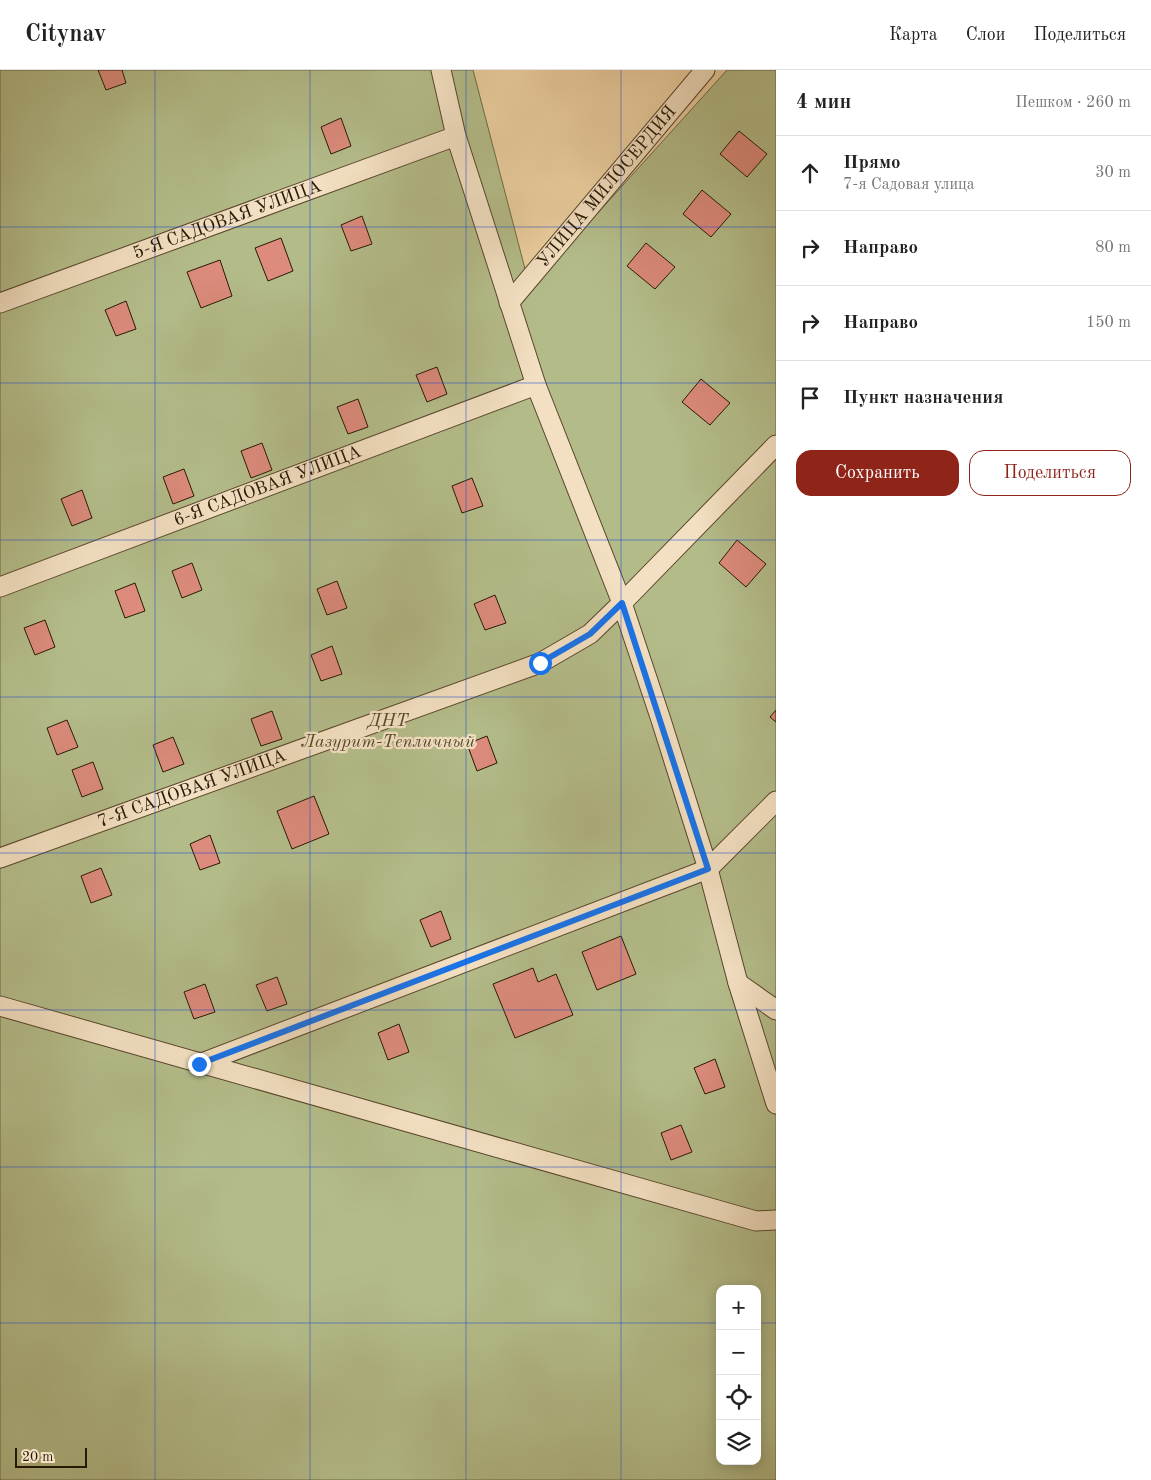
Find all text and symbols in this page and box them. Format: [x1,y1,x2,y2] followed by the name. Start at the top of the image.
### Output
[25,23,106,47] text: Citynav
[889,26,938,44] text: Карта
[966,26,1005,44] text: Слои
[1033,26,1126,44] text: Поделиться
[796,92,851,113] text: 4 мин
[1015,95,1131,111] text: Пешком · 260 m
[534,102,680,271] street label: УЛИЦА МИЛОСЕРДИЯ
[843,154,901,173] text: Прямо
[796,159,824,187] icon: ahead
[1095,165,1131,181] text: 30 m
[131,177,324,262] street label: 5-Я САДОВАЯ УЛИЦА
[843,177,975,193] text: 7-я Садовая улица
[796,234,824,262] icon: right
[843,239,918,258] text: Направо
[1095,240,1131,256] text: 80 m
[796,309,824,337] icon: right
[843,314,918,333] text: Направо
[1086,315,1131,331] text: 150 m
[796,384,824,412] icon: arrive
[843,389,1003,408] text: Пункт назначения
[171,443,364,530] street label: 6-Я САДОВАЯ УЛИЦА
[796,450,959,496] button: Сохранить
[969,450,1131,496] button: Поделиться
[529,652,552,675] route start
[301,712,475,751] park label: ДНТ Лазурит-Тепличный
[95,746,289,831] street label: 7-Я САДОВАЯ УЛИЦА
[188,1053,211,1076] route end
[716,1285,761,1465] map controls
[716,1285,761,1330] button: +
[716,1330,761,1375] button: −
[716,1375,761,1420] button: locate
[716,1420,761,1465] button: layers
[15,1445,88,1468] scale bar
[22,1450,53,1464] text: 20 m

